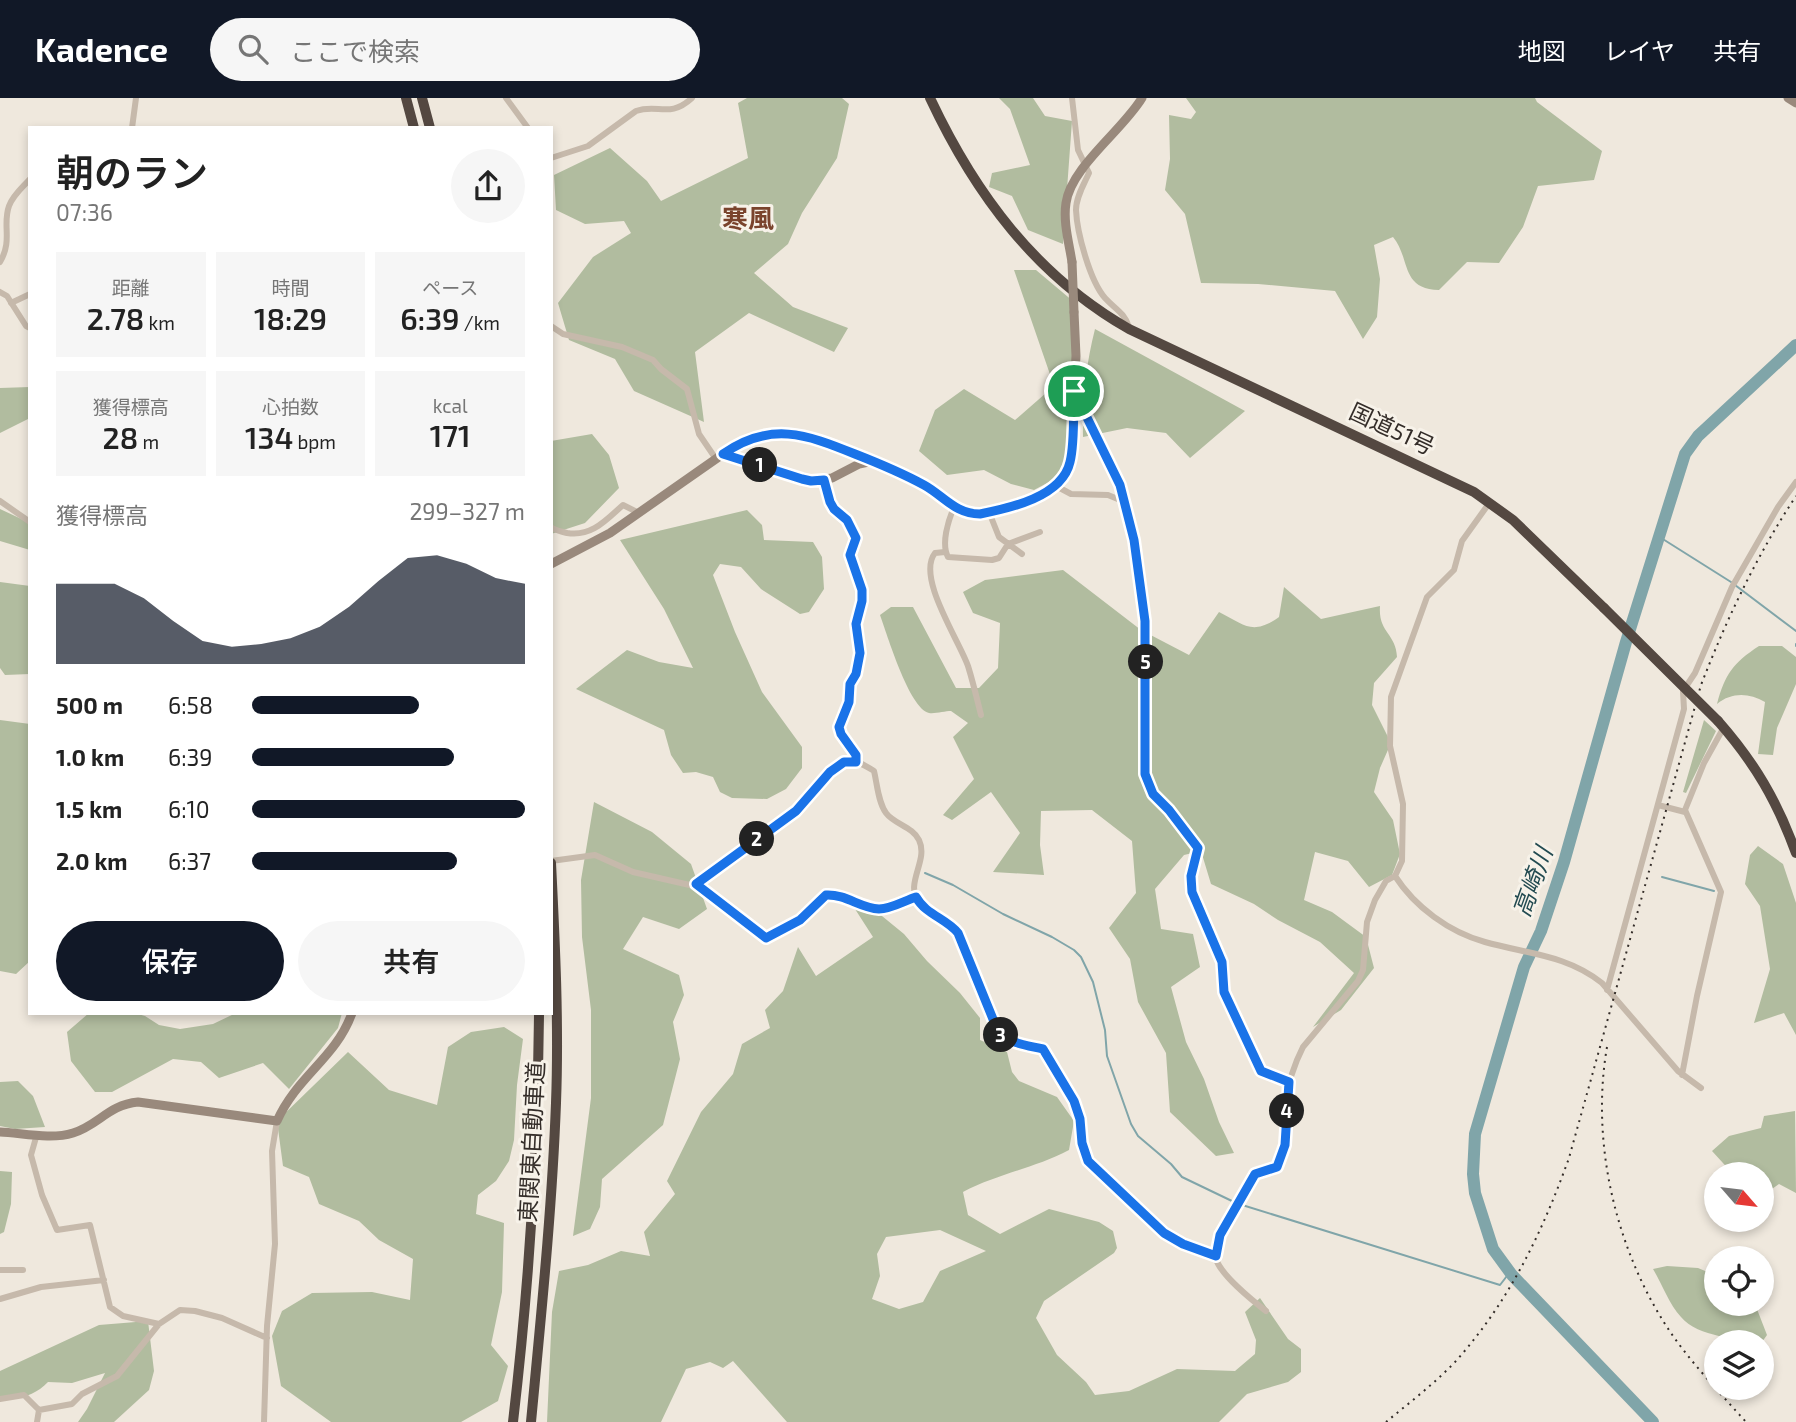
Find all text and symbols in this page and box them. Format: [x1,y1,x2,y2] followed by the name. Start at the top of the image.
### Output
[210,18,700,81] search box
[35,29,168,69] text: Kadence
[234,30,272,68] icon: search
[290,35,420,66] text: ここで検索
[1518,36,1566,65] text: 地図
[1604,36,1675,65] text: レイヤ
[1713,36,1761,65] text: 共有
[56,149,208,195] text: 朝のラン
[451,149,525,223] button: share
[56,198,113,226] text: 07:36
[722,202,774,233] district label: 寒風
[112,276,150,299] text: 距離
[271,276,310,299] text: 時間
[422,276,478,299] text: ペース
[87,300,144,336] text: 2.78
[254,300,327,336] text: 18:29
[400,300,460,336] text: 6:39
[144,311,175,334] text: km
[460,311,500,334] text: /km
[1044,361,1104,421] pin
[1055,372,1093,410] icon: arrive
[433,394,468,417] text: kcal
[93,395,169,418] text: 獲得標高
[262,395,319,418] text: 心拍数
[1346,396,1439,460] street label: 国道51号
[430,417,471,453] text: 171
[103,419,138,455] text: 28
[245,419,293,455] text: 134
[138,430,159,453] text: m
[293,430,336,453] text: bpm
[742,448,778,482] pin: 1
[755,453,764,476] text: 1
[409,497,525,525] text: 299–327 m
[56,501,148,529] text: 獲得標高
[1128,644,1164,680] pin: 5
[1140,650,1151,673] text: 5
[56,691,123,719] text: 500 m
[168,691,213,719] text: 6:58
[56,743,124,771] text: 1.0 km
[168,743,213,771] text: 6:39
[56,795,122,823] text: 1.5 km
[168,795,210,823] text: 6:10
[740,822,774,856] pin: 2
[751,827,762,850] text: 2
[1506,840,1559,920] water label: 高崎川
[56,847,128,875] text: 2.0 km
[168,847,211,875] text: 6:37
[56,921,284,1001] button: 保存
[298,921,525,1001] button: 共有
[984,1018,1018,1052] pin: 3
[995,1023,1006,1046] text: 3
[513,1061,549,1223] street label: 東関東自動車道
[1270,1094,1304,1128] pin: 4
[1280,1099,1293,1122] text: 4
[1704,1162,1774,1232] north arrow
[1704,1162,1774,1400] map controls
[1704,1246,1774,1316] button: locate
[1704,1330,1774,1400] button: layers

